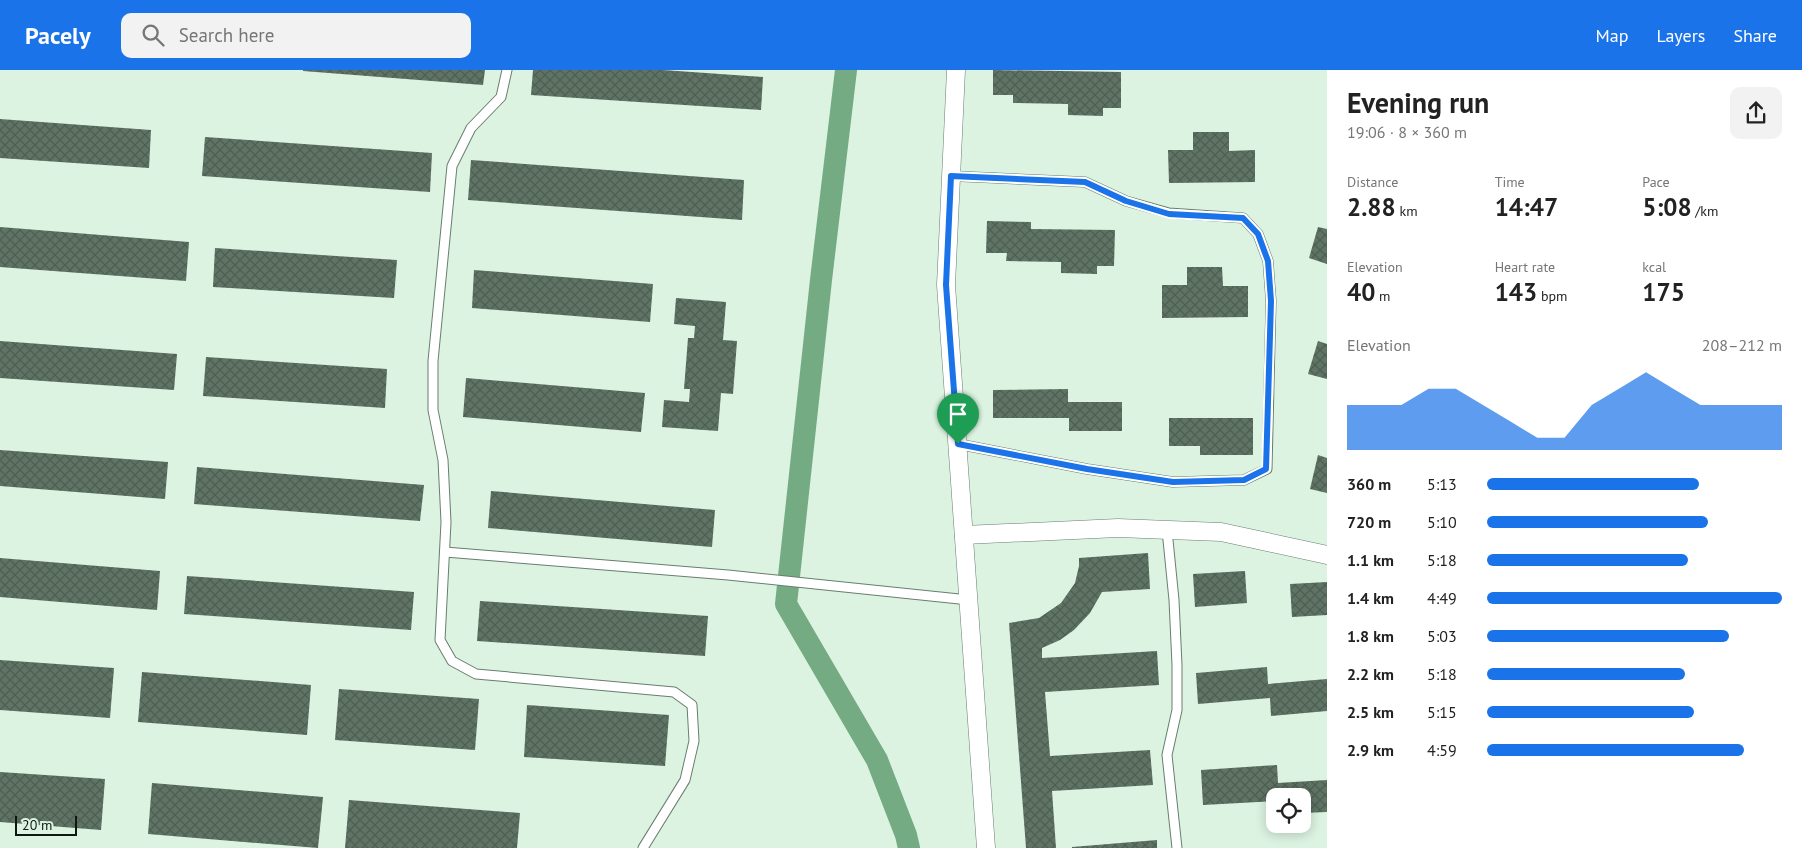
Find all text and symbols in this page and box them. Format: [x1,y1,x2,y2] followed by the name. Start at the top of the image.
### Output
[121,13,471,58] search box
[25,20,91,51] text: Pacely
[139,21,167,49] icon: search
[179,23,274,47] text: Search here
[1596,24,1628,47] text: Map
[1656,24,1705,47] text: Layers
[1733,24,1777,47] text: Share
[1347,84,1489,121] text: Evening run
[1730,87,1782,139] button: share
[1347,122,1467,142] text: 19:06 · 8 × 360 m
[1347,173,1398,191] text: Distance
[1495,173,1525,191] text: Time
[1642,173,1670,191] text: Pace
[1347,191,1396,223] text: 2.88
[1495,191,1558,223] text: 14:47
[1642,191,1692,223] text: 5:08
[1396,202,1418,220] text: km
[1692,202,1718,220] text: /km
[1347,258,1403,276] text: Elevation
[1495,258,1555,276] text: Heart rate
[1642,258,1666,276] text: kcal
[1347,276,1375,308] text: 40
[1495,276,1537,308] text: 143
[1642,276,1685,308] text: 175
[1375,287,1390,305] text: m
[1537,287,1567,305] text: bpm
[1347,335,1411,355] text: Elevation
[1702,335,1782,355] text: 208–212 m
[937,393,979,444] pin
[944,400,972,428] icon: arrive
[1347,474,1391,494] text: 360 m
[1427,474,1457,494] text: 5:13
[1347,512,1391,532] text: 720 m
[1427,512,1457,532] text: 5:10
[1347,550,1394,570] text: 1.1 km
[1427,550,1457,570] text: 5:18
[1347,588,1394,608] text: 1.4 km
[1427,588,1457,608] text: 4:49
[1347,626,1394,646] text: 1.8 km
[1427,626,1457,646] text: 5:03
[1347,664,1394,684] text: 2.2 km
[1427,664,1457,684] text: 5:18
[1347,702,1394,722] text: 2.5 km
[1427,702,1457,722] text: 5:15
[1347,740,1394,760] text: 2.9 km
[1427,740,1457,760] text: 4:59
[1266,788,1311,833] map controls
[1266,788,1311,833] button: locate
[15,813,78,836] scale bar
[22,816,52,834] text: 20 m

